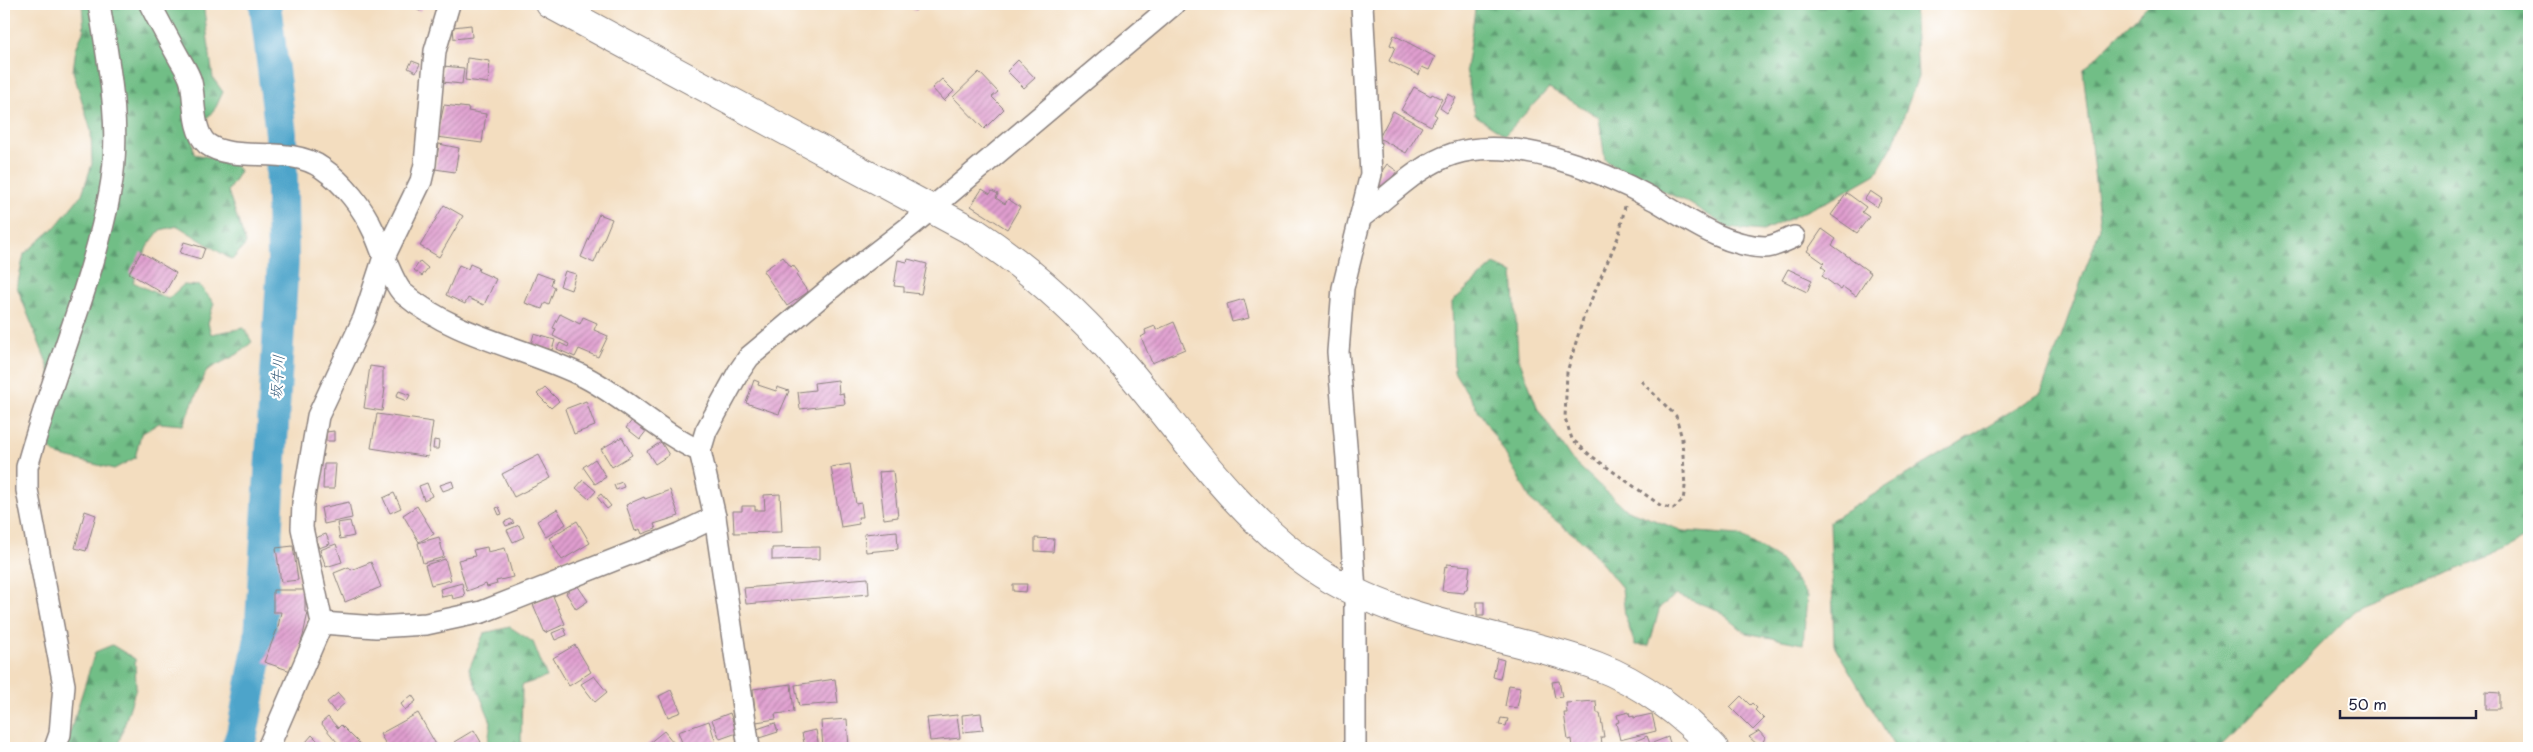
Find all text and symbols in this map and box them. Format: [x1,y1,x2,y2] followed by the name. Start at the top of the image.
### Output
[263,354,289,400] water label: 坂牛川
[2340,687,2477,719] scale bar
[2348,692,2387,715] text: 50 m

